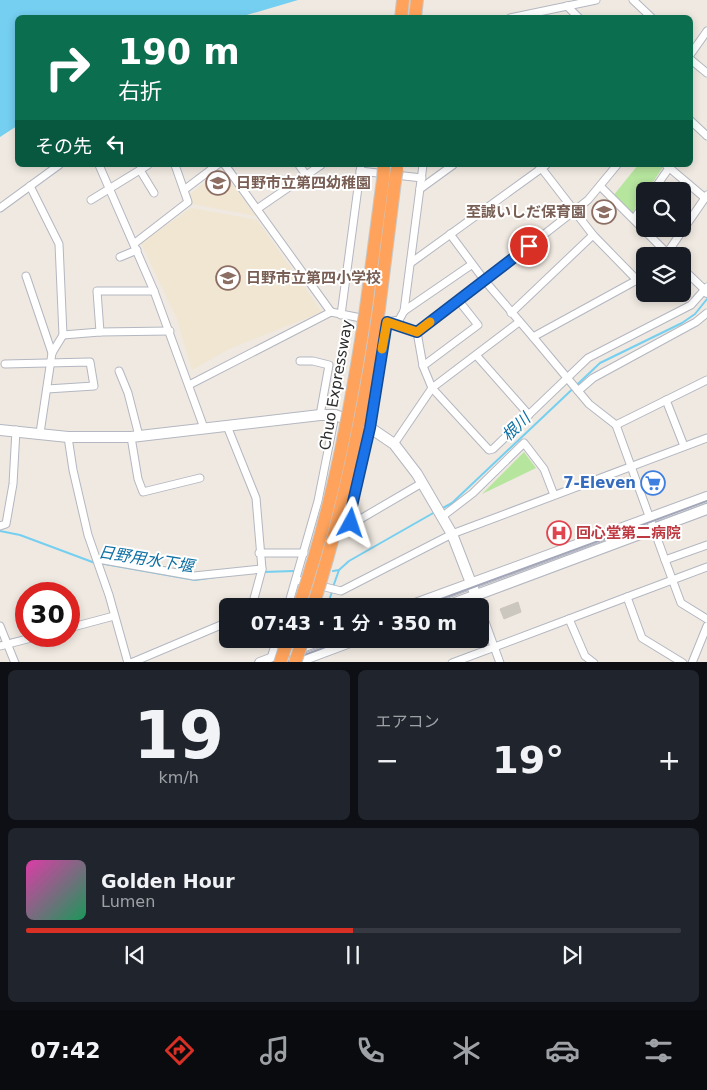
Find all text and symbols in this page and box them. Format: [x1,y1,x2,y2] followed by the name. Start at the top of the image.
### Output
[118,32,240,72] text: 190 m
[35,35,100,100] icon: right
[118,79,162,104] text: 右折
[102,130,130,158] icon: left
[35,135,92,157] text: その先
[205,170,231,196] school or university icon: 日野市立第四幼稚園
[236,174,371,192] place label: 日野市立第四幼稚園
[636,182,691,302] map controls
[636,182,691,237] button: search
[591,199,617,225] school or university icon: 至誠いしだ保育園
[466,203,586,221] place label: 至誠いしだ保育園
[508,225,550,267] pin
[515,232,543,260] icon: arrive
[636,247,691,302] button: layers
[215,265,241,291] school or university icon: 日野市立第四小学校
[246,269,381,287] place label: 日野市立第四小学校
[316,318,356,452] street label: Chuo Expressway
[498,408,536,445] water label: 根川
[640,470,666,496] supermarket icon: 7-Eleven
[563,474,636,492] place label: 7-Eleven
[324,496,376,548] position arrow
[546,520,572,546] hospital icon: 回心堂第二病院
[576,524,681,542] place label: 回心堂第二病院
[97,542,198,576] water label: 日野用水下堰
[15,582,80,647] speed limit sign: 30
[251,612,457,634] text: 07:43 · 1 分 · 350 m
[134,698,224,773] text: 19
[376,712,440,731] text: エアコン
[492,738,564,782] text: 19°
[376,744,399,777] text: −
[658,744,681,777] text: +
[159,768,199,787] text: km/h
[101,870,235,892] text: Golden Hour
[101,892,155,911] text: Lumen
[121,941,149,969] icon: previous
[339,941,367,969] icon: pause
[558,941,586,969] icon: next
[162,1033,197,1068] icon: directions
[257,1033,292,1068] icon: music
[353,1033,388,1068] icon: phone
[449,1033,484,1068] icon: climate
[545,1033,580,1068] icon: car
[641,1033,676,1068] icon: filters
[30,1038,101,1063] text: 07:42

